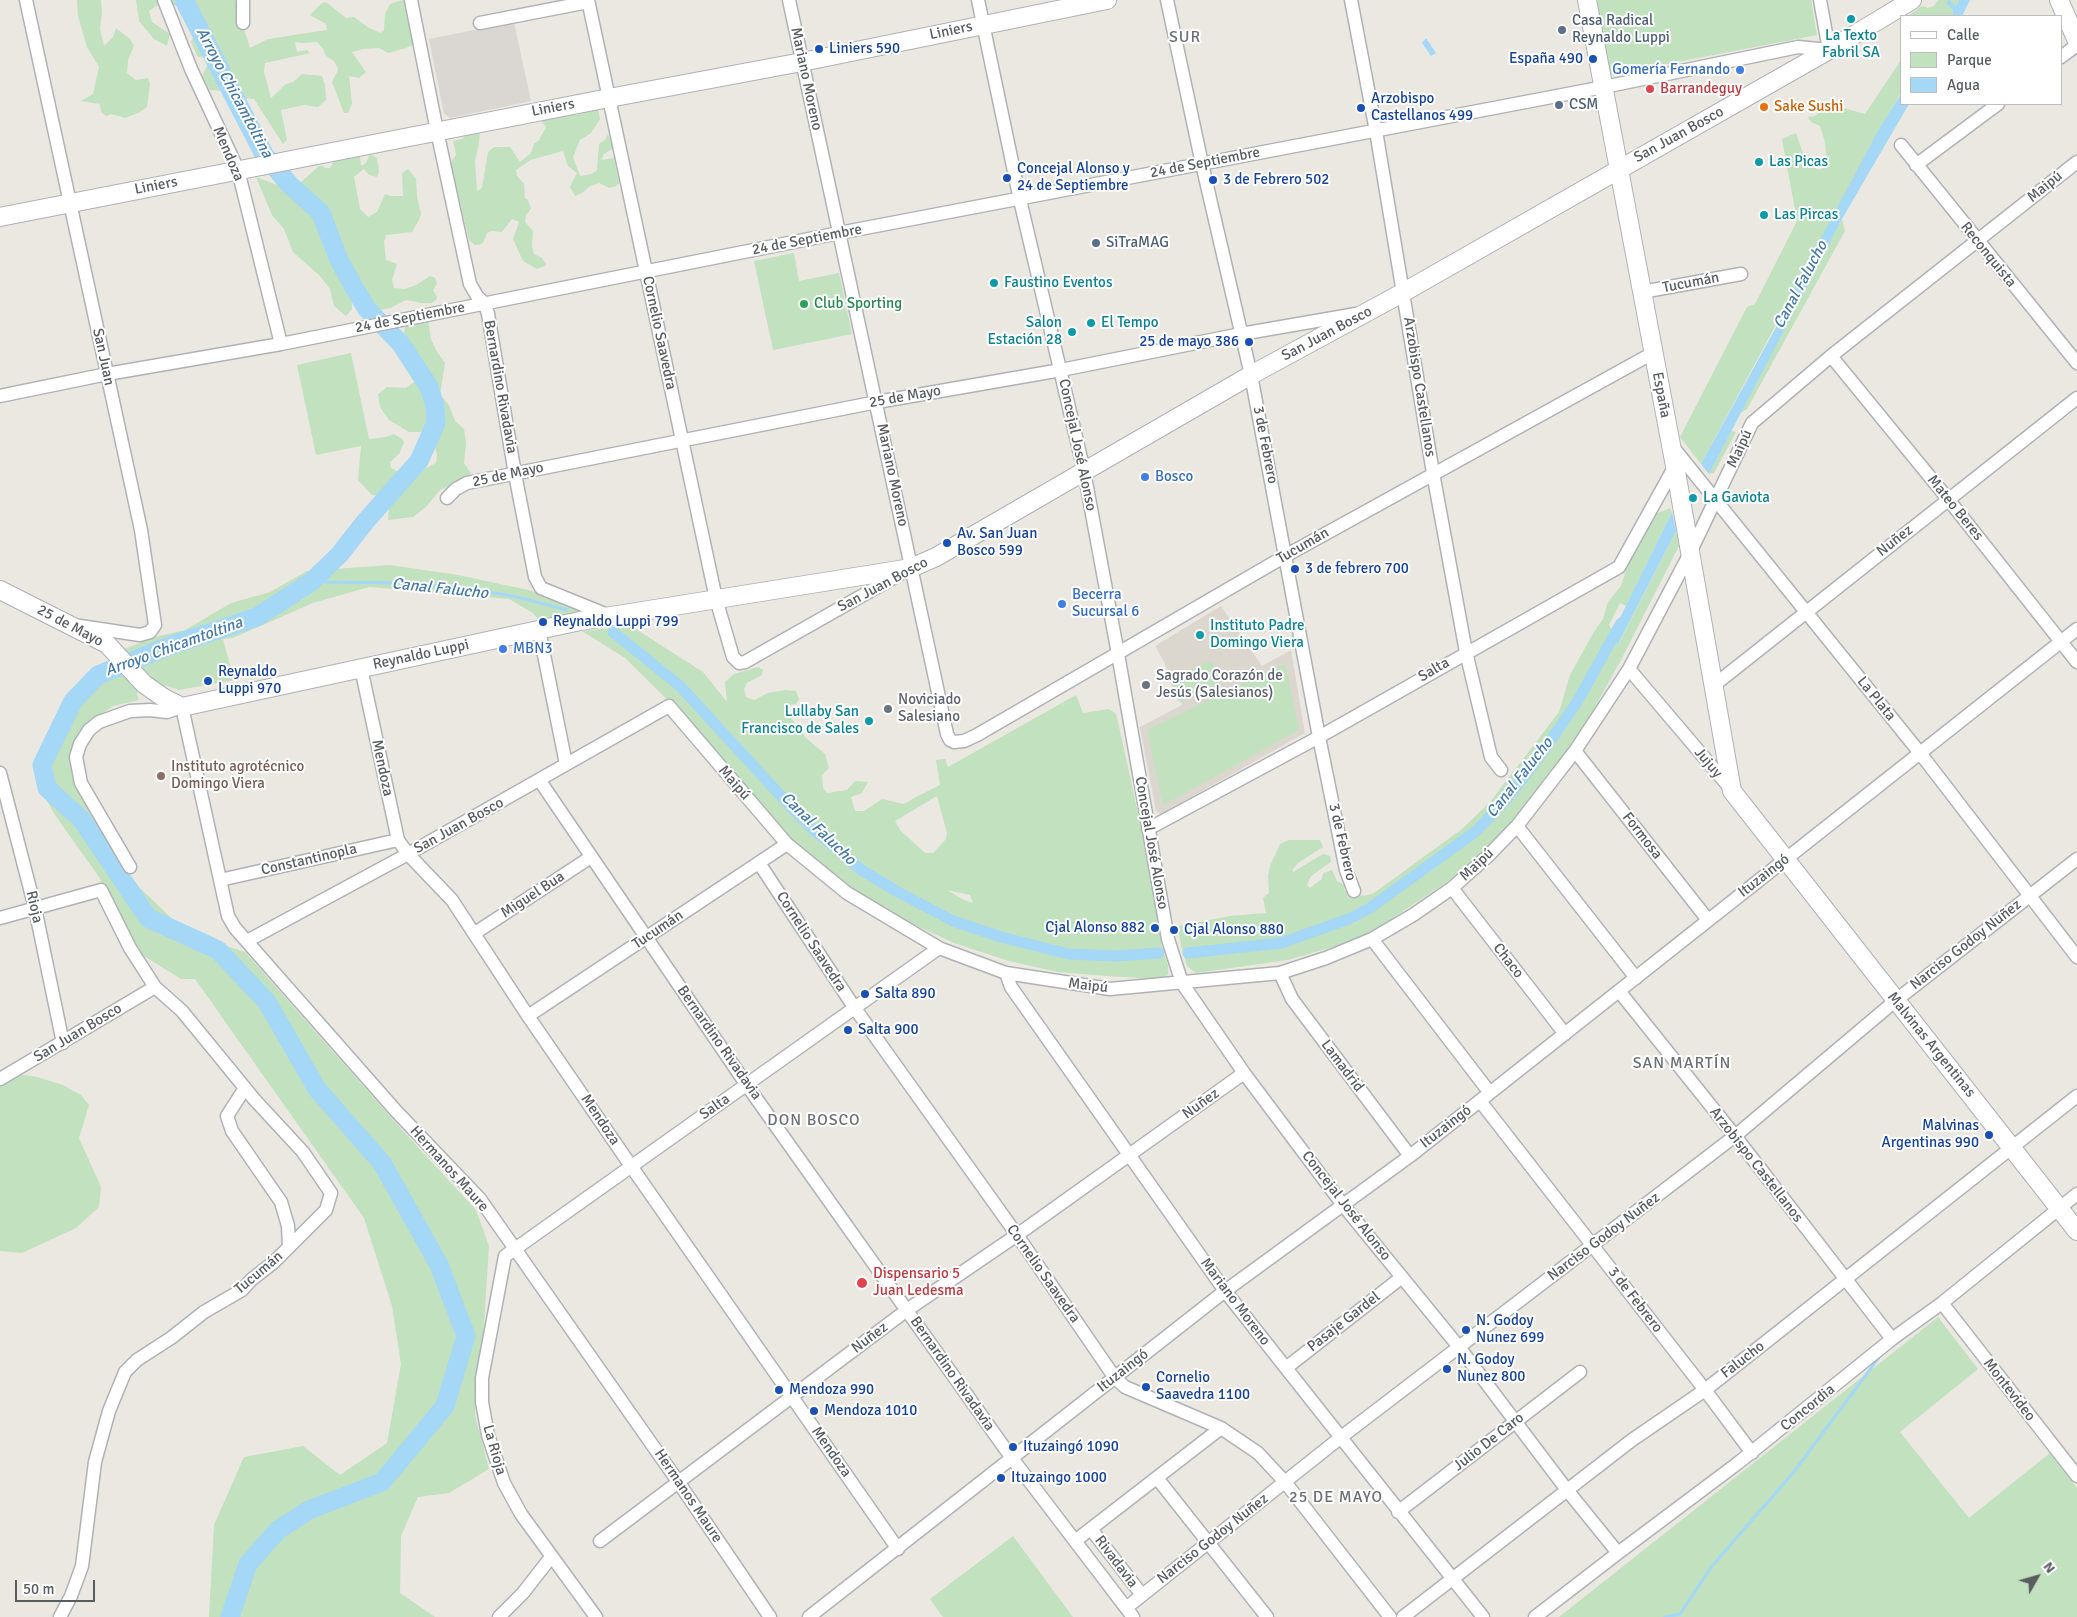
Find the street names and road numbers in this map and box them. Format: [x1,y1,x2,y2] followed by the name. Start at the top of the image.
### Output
[928,18,974,44] street label: Liniers
[786,26,826,132] street label: Mariano Moreno
[530,95,576,121] street label: Liniers
[1631,103,1727,167] street label: San Juan Bosco
[208,124,248,184] street label: Mendoza
[1149,144,1261,182] street label: 24 de Septiembre
[2024,167,2066,207] street label: Maipú
[133,173,179,199] street label: Liniers
[1956,219,2020,291] street label: Reconquista
[751,221,863,259] street label: 24 de Septiembre
[1661,269,1721,297] street label: Tucumán
[638,274,680,392] street label: Cornelio Saavedra
[354,299,466,337] street label: 24 de Septiembre
[1279,303,1375,365] street label: San Juan Bosco
[1399,316,1439,458] street label: Arzobispo Castellanos
[479,319,521,455] street label: Bernardino Rivadavia
[88,327,118,387] street label: San Juan
[1648,371,1674,419] street label: España
[1054,377,1100,513] street label: Concejal José Alonso
[868,382,942,412] street label: 25 de Mayo
[1249,405,1281,485] street label: 3 de Febrero
[872,422,912,528] street label: Mariano Moreno
[1723,427,1757,471] street label: Maipú
[471,459,545,491] street label: 25 de Mayo
[1923,472,1987,544] street label: Mateo Beres
[1873,521,1917,561] street label: Nuñez
[1274,524,1332,568] street label: Tucumán
[835,554,931,616] street label: San Juan Bosco
[34,601,106,651] street label: 25 de Mayo
[371,636,471,674] street label: Reynaldo Luppi
[1415,654,1453,686] street label: Salta
[1853,673,1899,725] street label: La Plata
[367,738,397,798] street label: Mendoza
[1690,744,1726,782] street label: Jujuy
[714,762,754,804] street label: Maipú
[1130,775,1172,911] street label: Concejal José Alonso
[411,794,507,858] street label: San Juan Bosco
[1324,802,1360,882] street label: 3 de Febrero
[1618,809,1666,863] street label: Formosa
[259,840,359,880] street label: Constantinopla
[1456,845,1498,885] street label: Maipú
[1735,850,1793,902] street label: Ituzaingó
[498,868,568,922] street label: Miguel Bua
[22,889,46,925] street label: Rioja
[772,889,850,995] street label: Cornelio Saavedra
[1907,896,2025,994] street label: Narciso Godoy Nuñez
[629,907,687,953] street label: Tucumán
[1489,940,1527,982] street label: Chaco
[1067,975,1109,997] street label: Maipú
[673,982,765,1104] street label: Bernardino Rivadavia
[1883,989,1979,1101] street label: Malvinas Argentinas
[31,1000,125,1066] street label: San Juan Bosco
[1317,1036,1367,1096] street label: Lamadrid
[1179,1085,1223,1123] street label: Nuñez
[696,1090,734,1124] street label: Salta
[576,1091,624,1149] street label: Mendoza
[1417,1101,1475,1153] street label: Ituzaingó
[1705,1104,1807,1226] street label: Arzobispo Castellanos
[406,1122,492,1216] street label: Hermanos Maure
[1298,1147,1394,1265] street label: Concejal José Alonso
[1544,1189,1664,1285] street label: Narciso Godoy Nuñez
[1002,1221,1084,1327] street label: Cornelio Saavedra
[231,1248,287,1298] street label: Tucumán
[1196,1255,1274,1349] street label: Mariano Moreno
[1604,1263,1666,1337] street label: 3 de Febrero
[1304,1288,1384,1356] street label: Pasaje Gardel
[906,1313,998,1435] street label: Bernardino Rivadavia
[848,1319,892,1357] street label: Nuñez
[1718,1337,1768,1383] street label: Falucho
[1094,1345,1152,1397] street label: Ituzaingó
[1979,1355,2039,1425] street label: Montevideo
[1777,1381,1839,1435] street label: Concordia
[1450,1409,1528,1475] street label: Julio De Caro
[478,1423,510,1477] street label: La Rioja
[807,1423,855,1481] street label: Mendoza
[650,1446,726,1546] street label: Hermanos Maure
[1154,1490,1272,1588] street label: Narciso Godoy Nuñez
[1090,1532,1142,1592] street label: Rivadavia

